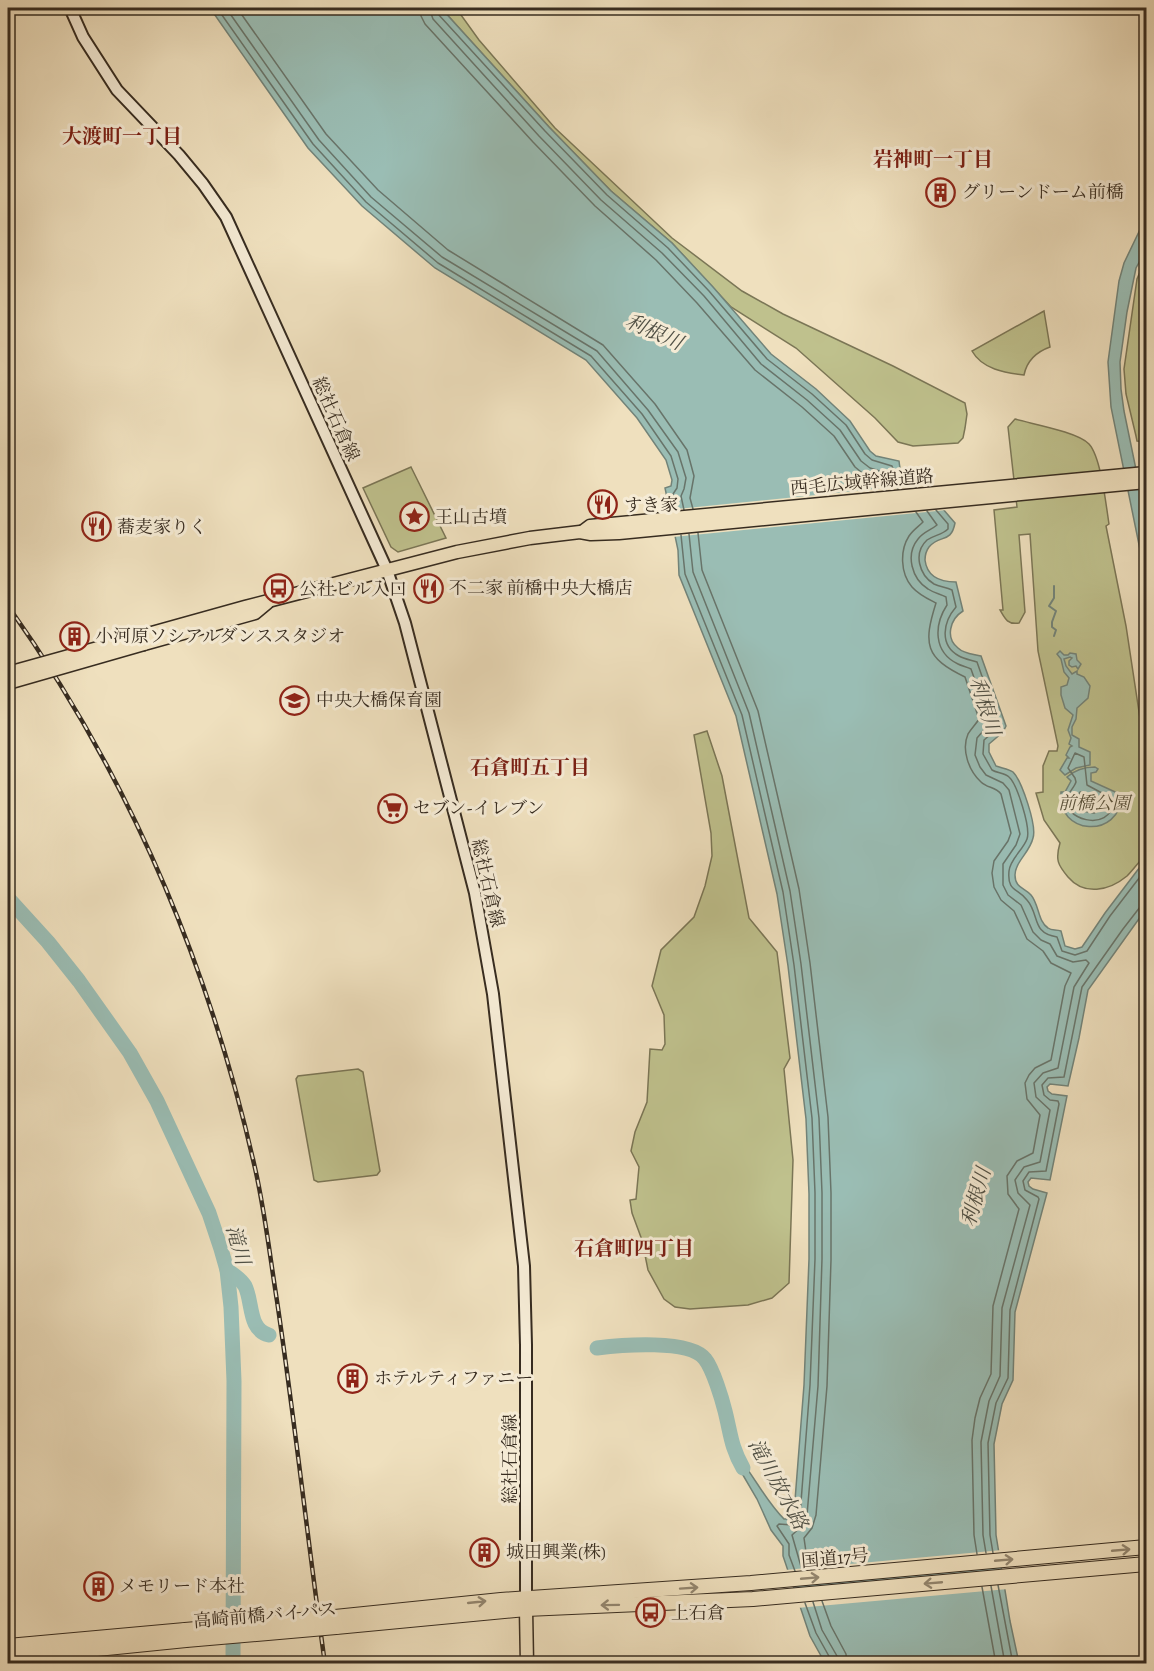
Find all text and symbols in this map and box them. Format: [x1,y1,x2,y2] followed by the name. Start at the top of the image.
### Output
[62,123,182,150] district label: 大渡町一丁目
[873,146,993,173] district label: 岩神町一丁目
[925,176,957,208] building icon: グリーンドーム前橋
[962,180,1124,204] place label: グリーンドーム前橋
[621,307,689,357] water label: 利根川
[307,373,365,465] street label: 総社石倉線
[789,464,935,500] street label: 西毛広域幹線道路
[587,489,619,521] restaurant icon: すき家
[624,493,678,517] place label: すき家
[398,501,430,533] place icon: 王山古墳
[435,505,507,529] place label: 王山古墳
[80,511,112,543] restaurant icon: 蕎麦家りく
[117,515,207,539] place label: 蕎麦家りく
[412,572,444,604] restaurant icon: 不二家 前橋中央大橋店
[262,573,294,605] bus stop icon: 公社ビル入口
[449,576,633,600] place label: 不二家 前橋中央大橋店
[299,577,407,601] place label: 公社ビル入口
[58,620,90,652] building icon: 小河原ソシアルダンススタジオ
[95,624,345,648] place label: 小河原ソシアルダンススタジオ
[963,673,1007,741] water label: 利根川
[279,684,311,716] school or university icon: 中央大橋保育園
[316,688,442,712] place label: 中央大橋保育園
[470,754,590,781] district label: 石倉町五丁目
[1058,791,1133,815] park label: 前橋公園
[376,792,408,824] supermarket icon: セブン-イレブン
[413,796,544,820] place label: セブン-イレブン
[466,836,510,930] street label: 総社石倉線
[955,1163,998,1230] water label: 利根川
[220,1222,257,1270] water label: 滝川
[574,1235,694,1262] district label: 石倉町四丁目
[337,1362,369,1394] building icon: ホテルティファニー
[374,1366,533,1390] place label: ホテルティファニー
[498,1414,522,1504] street label: 総社石倉線
[742,1434,815,1536] water label: 滝川放水路
[469,1536,501,1568] building icon: 城田興業(株)
[506,1540,606,1564] place label: 城田興業(株)
[800,1543,870,1573] street label: 国道17号
[1111,1544,1131,1555] one-way arrow
[993,1554,1013,1565] one-way arrow
[82,1570,114,1602] building icon: メモリード本社
[799,1572,819,1583] one-way arrow
[119,1574,245,1598] place label: メモリード本社
[923,1578,943,1589] one-way arrow
[679,1582,699,1593] one-way arrow
[466,1596,486,1607] one-way arrow
[192,1597,338,1633] street label: 高崎前橋バイパス
[634,1597,666,1629] bus stop icon: 上石倉
[601,1599,621,1611] one-way arrow
[671,1601,725,1625] place label: 上石倉

